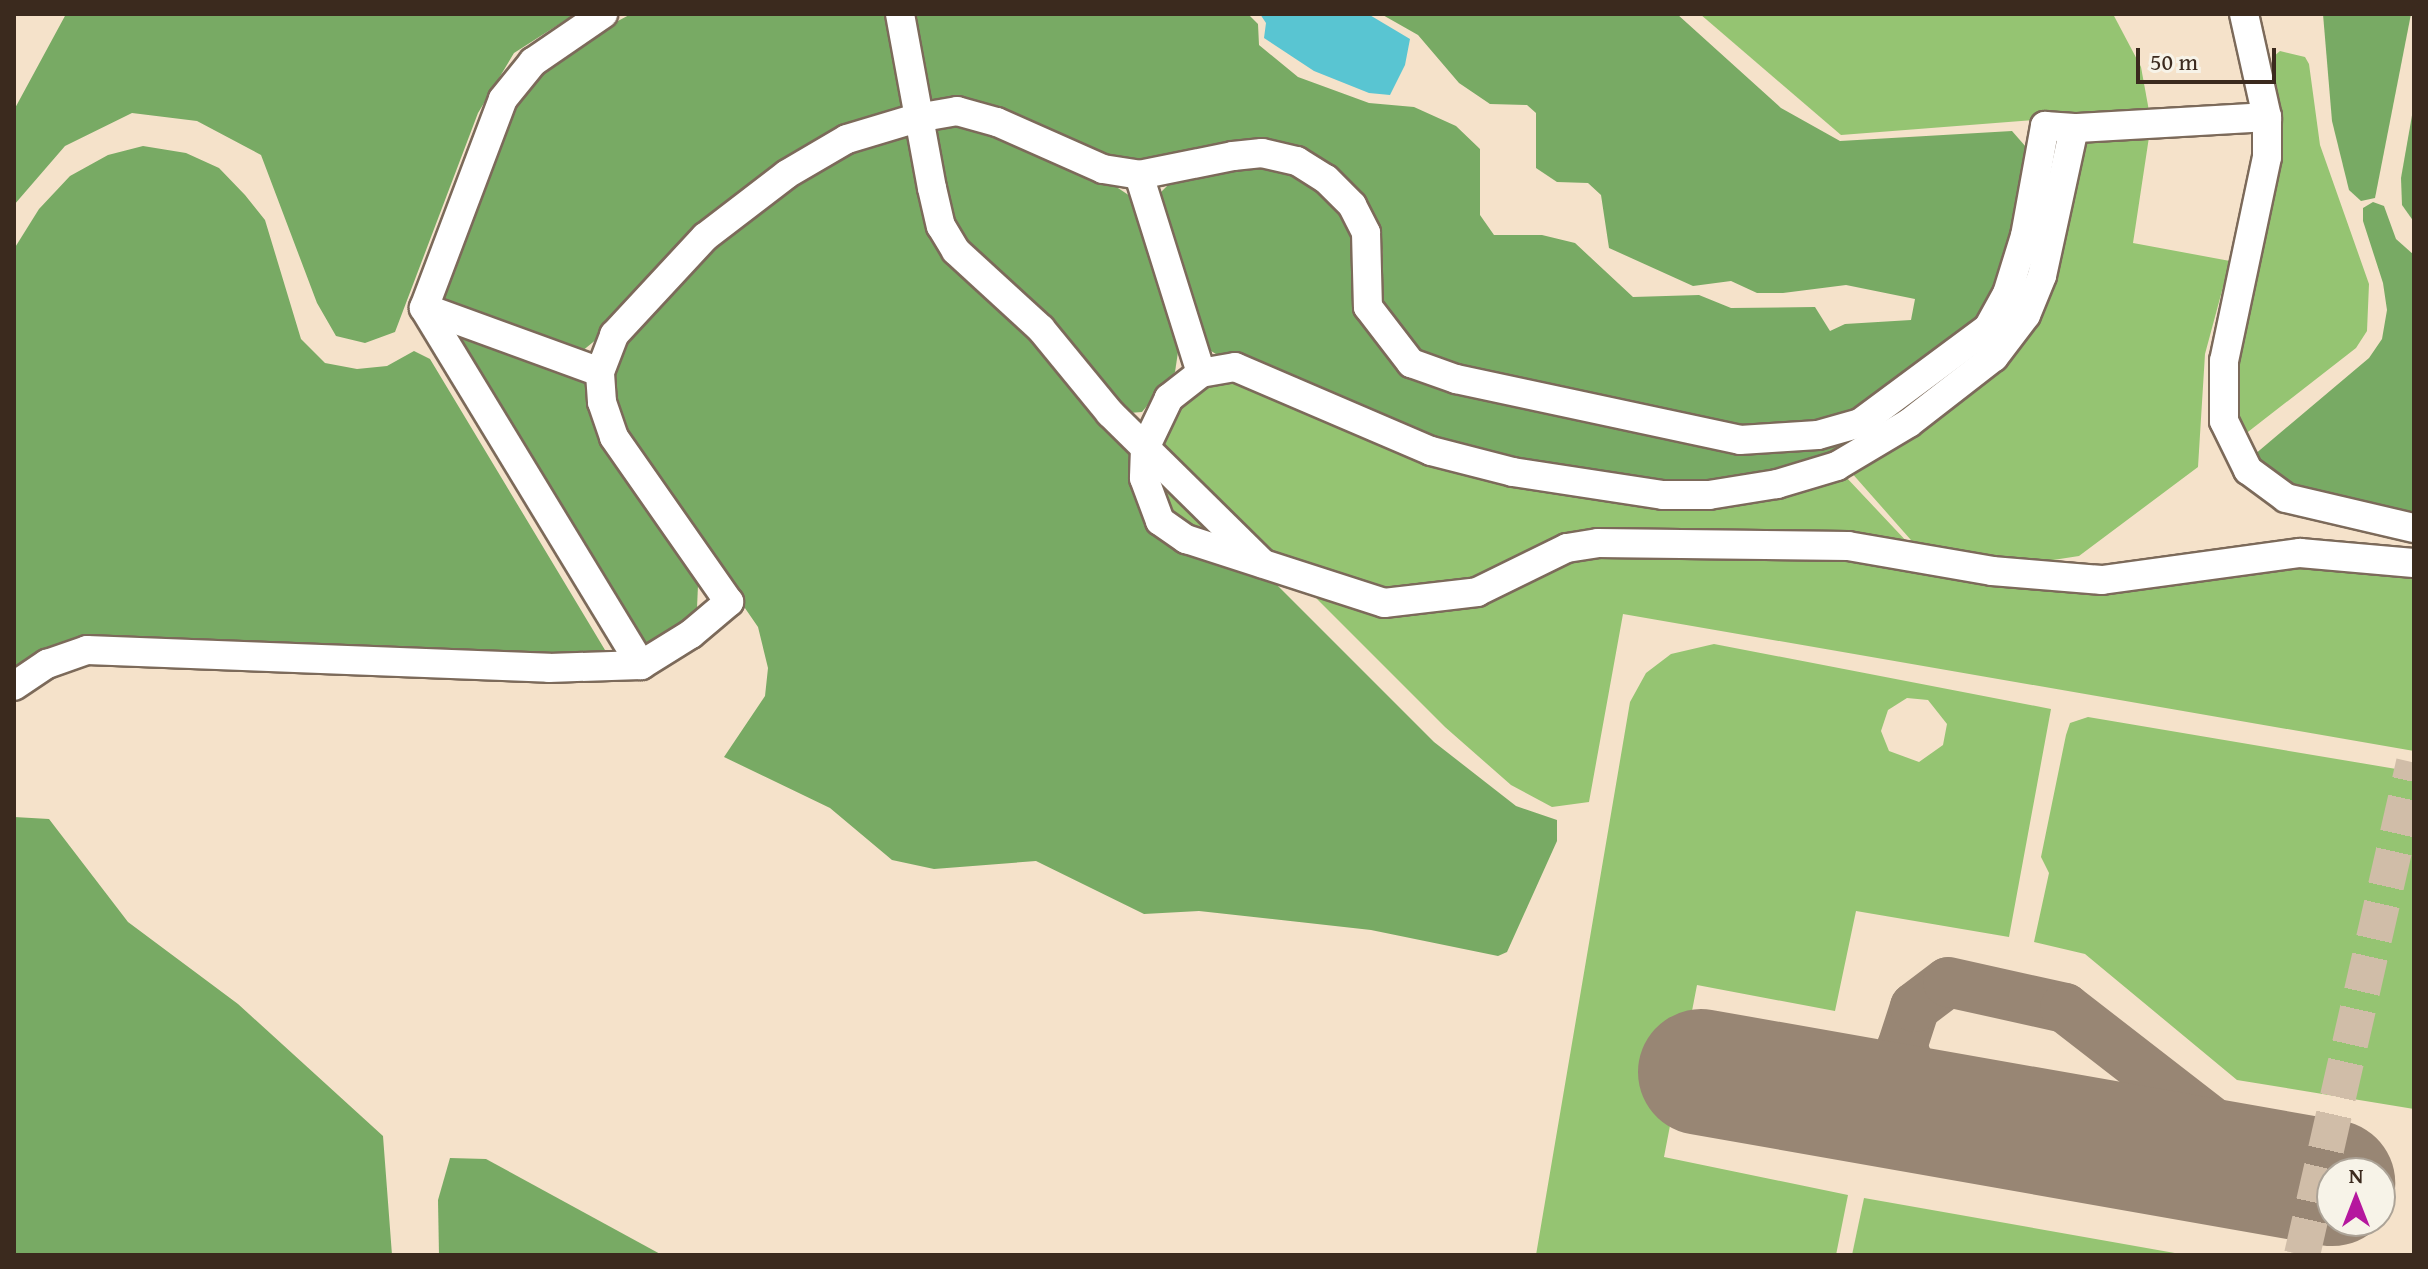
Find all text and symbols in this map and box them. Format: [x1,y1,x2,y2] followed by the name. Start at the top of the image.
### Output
[2140,32,2280,82] scale bar
[2150,44,2198,79] text: 50 m
[2316,1157,2396,1237] north arrow
[2349,1159,2363,1191] text: N

